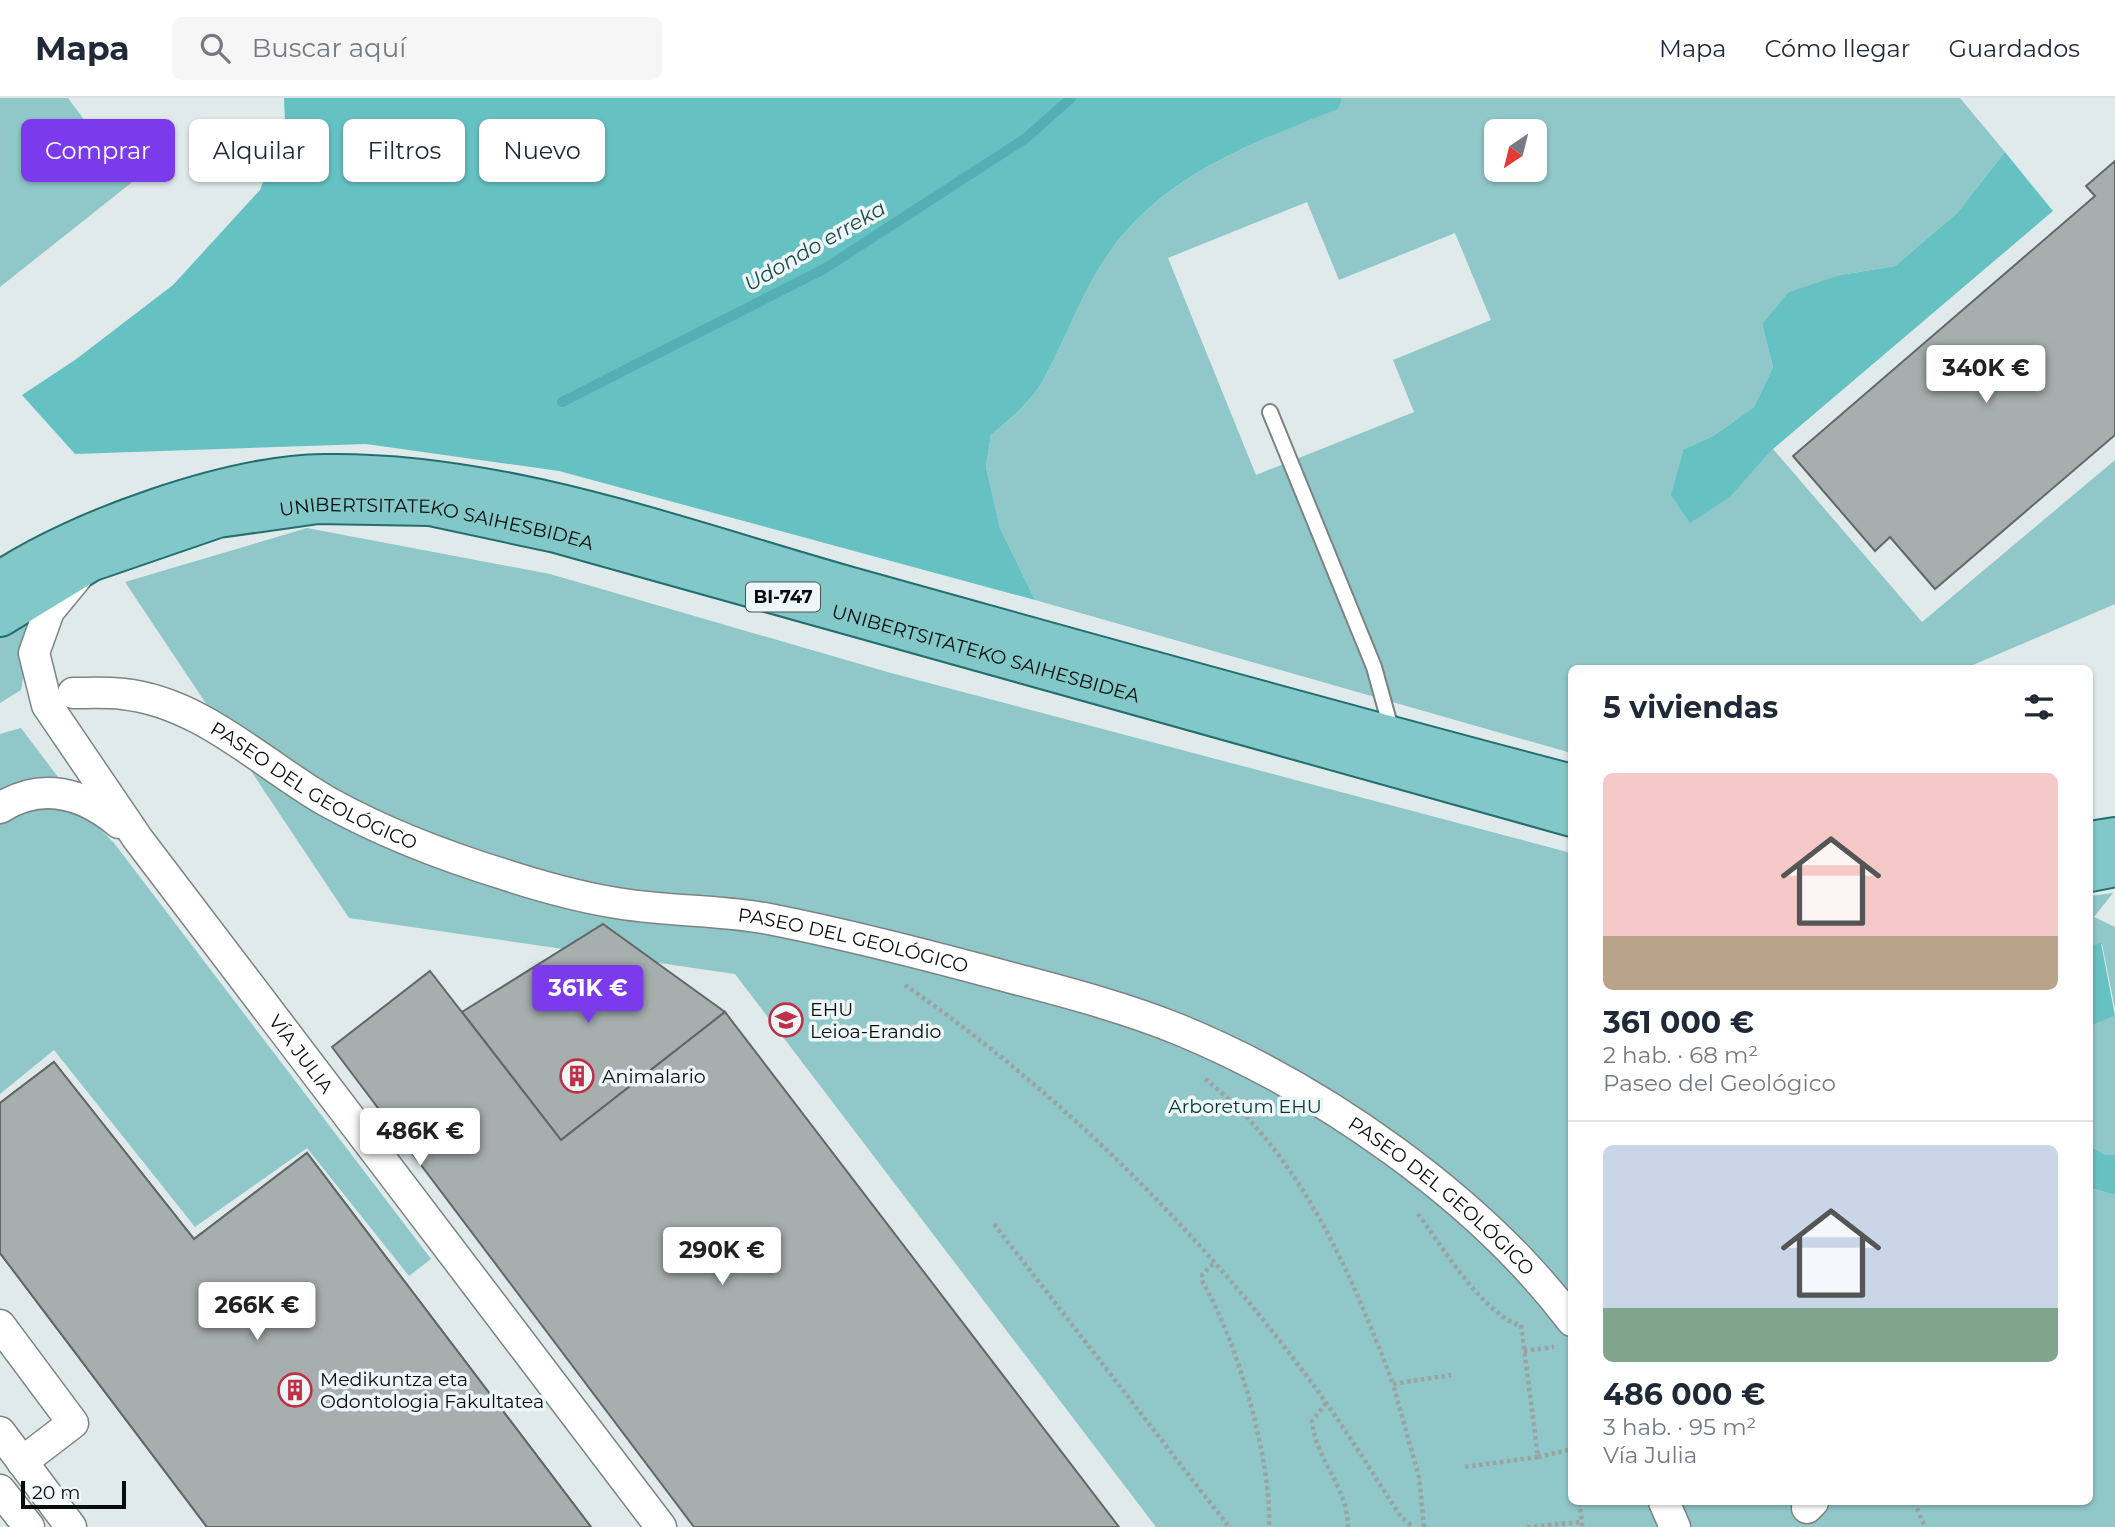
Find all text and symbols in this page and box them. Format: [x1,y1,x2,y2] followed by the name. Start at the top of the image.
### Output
[172,17,662,80] search box
[35,28,130,68] text: Mapa
[196,29,234,67] icon: search
[252,32,406,64] text: Buscar aquí
[1659,34,1726,63] text: Mapa
[1764,34,1910,63] text: Cómo llegar
[1948,34,2080,63] text: Guardados
[21,119,175,182] chip: Comprar
[189,119,329,182] chip: Alquilar
[343,119,465,182] chip: Filtros
[479,119,605,182] chip: Nuevo
[1484,119,1547,182] north arrow
[1484,119,1547,182] map controls
[740,195,890,296] water label: Udondo erreka
[1929,345,2043,405] pin: 340K €
[1942,354,2030,382] text: 340K €
[278,493,597,555] street label: UNIBERTSITATEKO SAIHESBIDEA
[746,583,820,612] road number: BI-747
[829,600,1143,708] street label: UNIBERTSITATEKO SAIHESBIDEA
[2020,688,2058,726] icon: filters
[1603,689,1778,726] text: 5 viviendas
[207,717,421,855] street label: PASEO DEL GEOLÓGICO
[1768,818,1894,944] icon: home
[737,903,971,978] street label: PASEO DEL GEOLÓGICO
[531,965,645,1025] pin: 361K €
[548,974,628,1002] text: 361K €
[810,998,942,1043] place label: EHU Leioa-Erandio
[767,1001,805,1039] school or university icon: EHU Leioa-Erandio
[1603,1004,1754,1041] text: 361 000 €
[264,1010,338,1098] street label: VÍA JULIA
[1603,1041,1758,1069] text: 2 hab. · 68 m²
[558,1057,596,1095] building icon: Animalario
[602,1065,706,1088] place label: Animalario
[1603,1069,1836,1097] text: Paseo del Geológico
[1168,1095,1322,1118] park label: Arboretum EHU
[363,1108,477,1168] pin: 486K €
[1344,1112,1539,1280] street label: PASEO DEL GEOLÓGICO
[376,1117,464,1145] text: 486K €
[1768,1190,1894,1316] icon: home
[665,1228,779,1287] pin: 290K €
[679,1236,765,1264] text: 290K €
[200,1282,314,1342] pin: 266K €
[214,1291,300,1319] text: 266K €
[320,1368,544,1413] place label: Medikuntza eta Odontologia Fakultatea
[276,1371,314,1409] building icon: Medikuntza eta Odontologia Fakultatea
[1603,1376,1765,1413] text: 486 000 €
[1603,1413,1756,1441] text: 3 hab. · 95 m²
[1603,1441,1697,1469] text: Vía Julia
[21,1478,126,1510] scale bar
[32,1481,80,1504] text: 20 m

